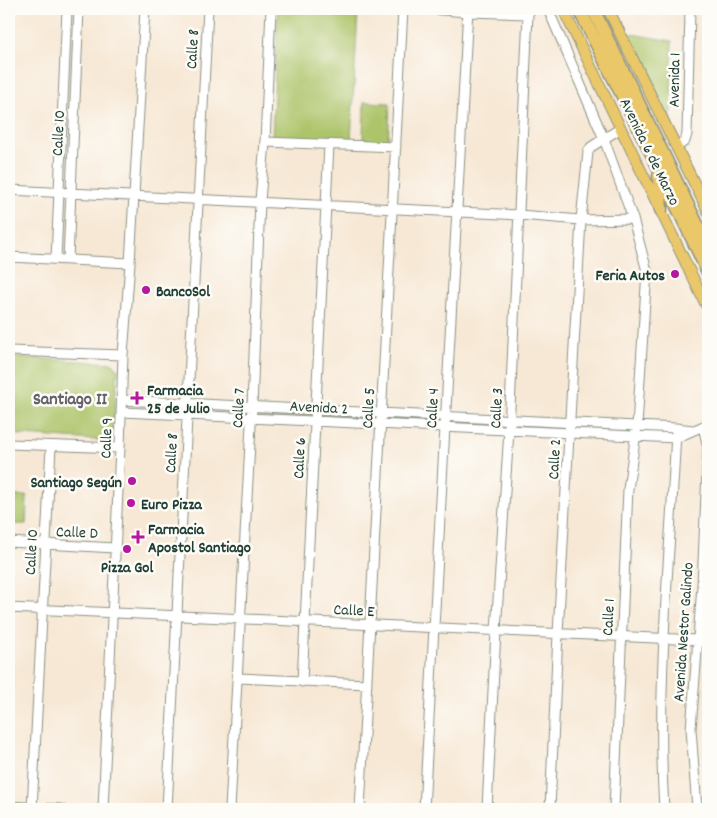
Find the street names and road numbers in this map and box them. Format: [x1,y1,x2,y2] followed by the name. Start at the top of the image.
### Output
[181,28,206,70] street label: Calle 8
[664,52,687,108] street label: Avenida 1
[613,94,685,210] street label: Avenida 6 de Marzo
[47,110,72,157] street label: Calle 10
[357,387,382,429] street label: Calle 5
[421,387,446,429] street label: Calle 4
[485,387,510,429] street label: Calle 3
[227,388,252,429] street label: Calle 7
[289,395,349,422] street label: Avenida 2
[95,417,120,459] street label: Calle 9
[160,432,185,474] street label: Calle 8
[288,437,313,479] street label: Calle 6
[543,438,568,480] street label: Calle 2
[56,521,98,546] street label: Calle D
[20,529,45,576] street label: Calle 10
[668,561,701,703] street label: Avenida Nestor Galindo
[597,598,622,636] street label: Calle 1
[333,599,376,624] street label: Calle E

